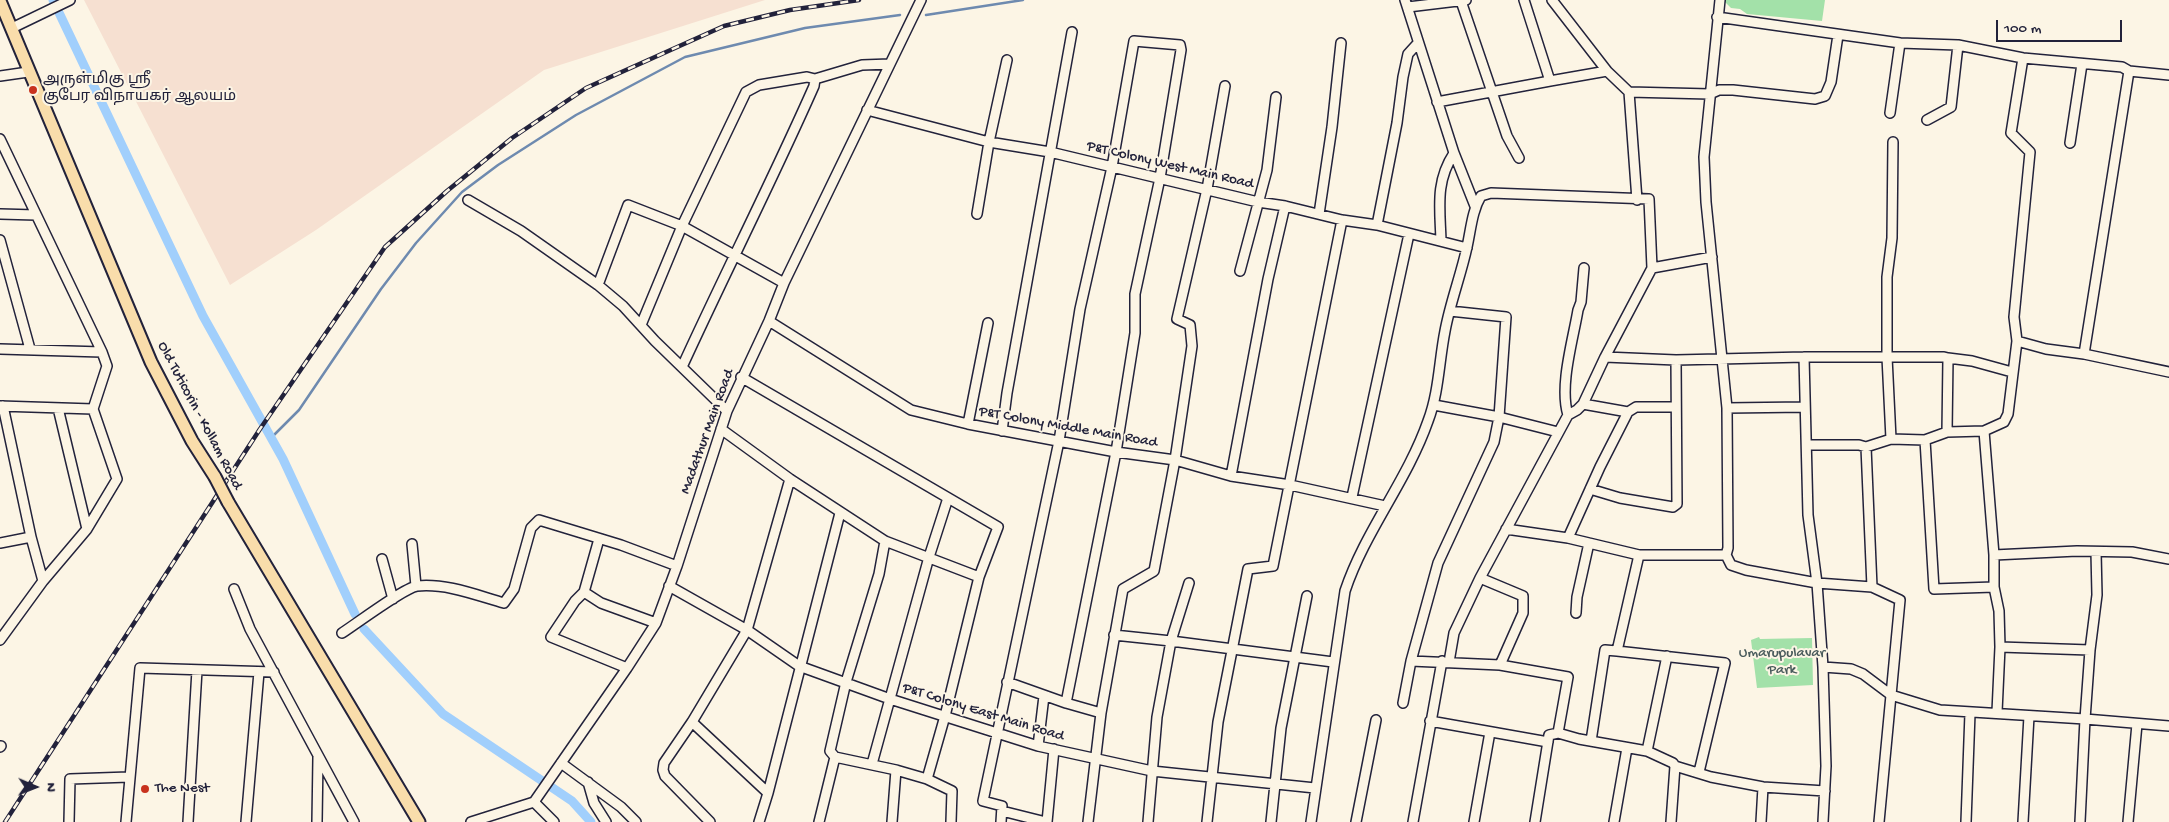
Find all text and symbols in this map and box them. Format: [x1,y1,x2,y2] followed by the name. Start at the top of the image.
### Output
[1999,10,2125,42] scale bar
[2004,20,2041,38] text: 100 m
[43,72,236,107] place label: அருள்மிகு ஶ்ரீ குபேர விநாயகர் ஆலயம்
[27,84,39,96] marker: அருள்மிகு ஶ்ரீ குபேர விநாயகர் ஆலயம்
[1085,138,1255,194] street label: P&T Colony West Main Road
[152,339,246,493] street label: Old Tuticorin - Kollam Road
[677,367,739,497] street label: Madathur Main Road
[977,403,1159,453] street label: P&T Colony Middle Main Road
[1739,645,1825,680] park label: Umarupulavar Park
[900,680,1066,746] street label: P&T Colony East Main Road
[10,762,60,812] north arrow
[155,780,209,798] place label: The Nest
[42,783,59,792] text: N
[139,783,151,795] marker: The Nest

